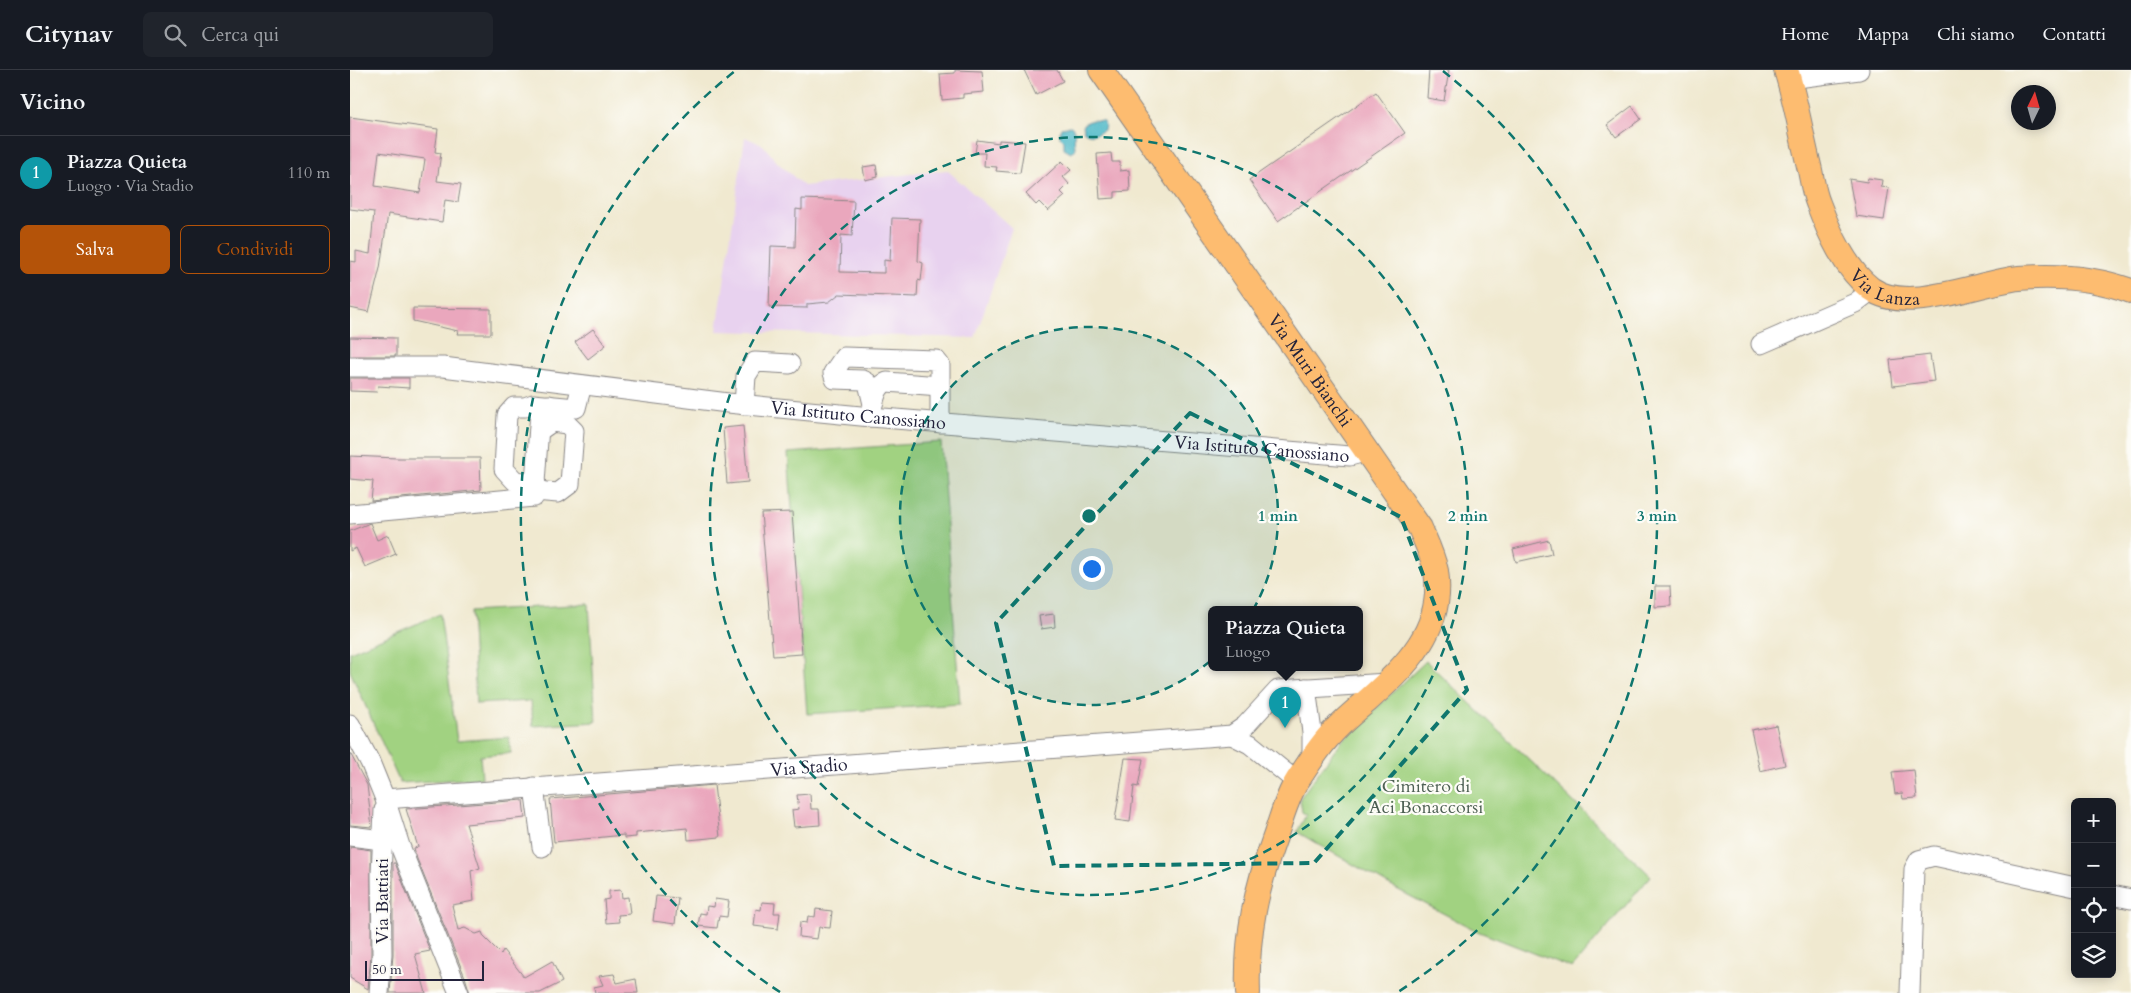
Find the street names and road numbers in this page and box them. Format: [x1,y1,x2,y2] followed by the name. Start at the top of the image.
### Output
[1844,264,1921,312] street label: Via Lanza
[1262,309,1358,432] street label: Via Muri Bianchi
[769,395,947,436] street label: Via Istituto Canossiano
[1173,430,1351,469] street label: Via Istituto Canossiano
[769,752,849,783] street label: Via Stadio
[370,858,395,944] street label: Via Battiati

